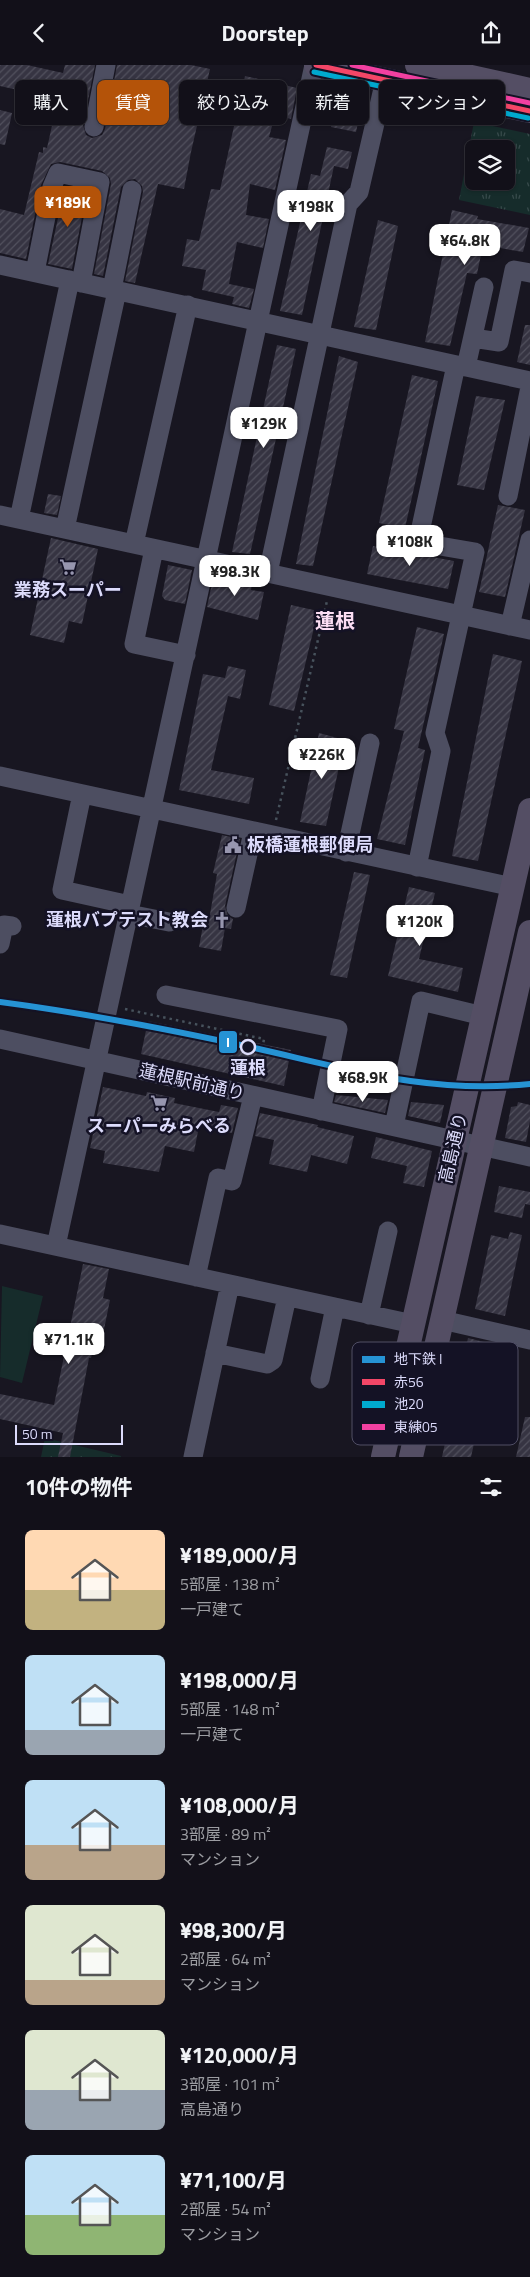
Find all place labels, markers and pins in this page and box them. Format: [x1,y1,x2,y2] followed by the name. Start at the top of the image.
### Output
[33,185,103,228] pin: ¥189K
[276,189,346,232] pin: ¥198K
[424,223,506,266] pin: ¥64.8K
[229,407,299,449] pin: ¥129K
[375,525,445,567] pin: ¥108K
[194,555,276,597] pin: ¥98.3K
[58,557,78,577] supermarket icon: 業務スーパー
[14,576,122,603] place label: 業務スーパー
[287,737,357,780] pin: ¥226K
[247,831,373,858] place label: 板橋蓮根郵便局
[223,835,243,855] public building icon: 板橋蓮根郵便局
[385,905,455,947] pin: ¥120K
[46,906,208,933] place label: 蓮根バプテスト教会
[212,910,232,930] church icon: 蓮根バプテスト教会
[240,1039,256,1055] marker: 蓮根
[230,1054,266,1081] place label: 蓮根
[322,1061,404,1103] pin: ¥68.9K
[149,1093,169,1113] supermarket icon: スーパーみらべる
[87,1112,231,1139] place label: スーパーみらべる
[28,1323,110,1365] pin: ¥71.1K

